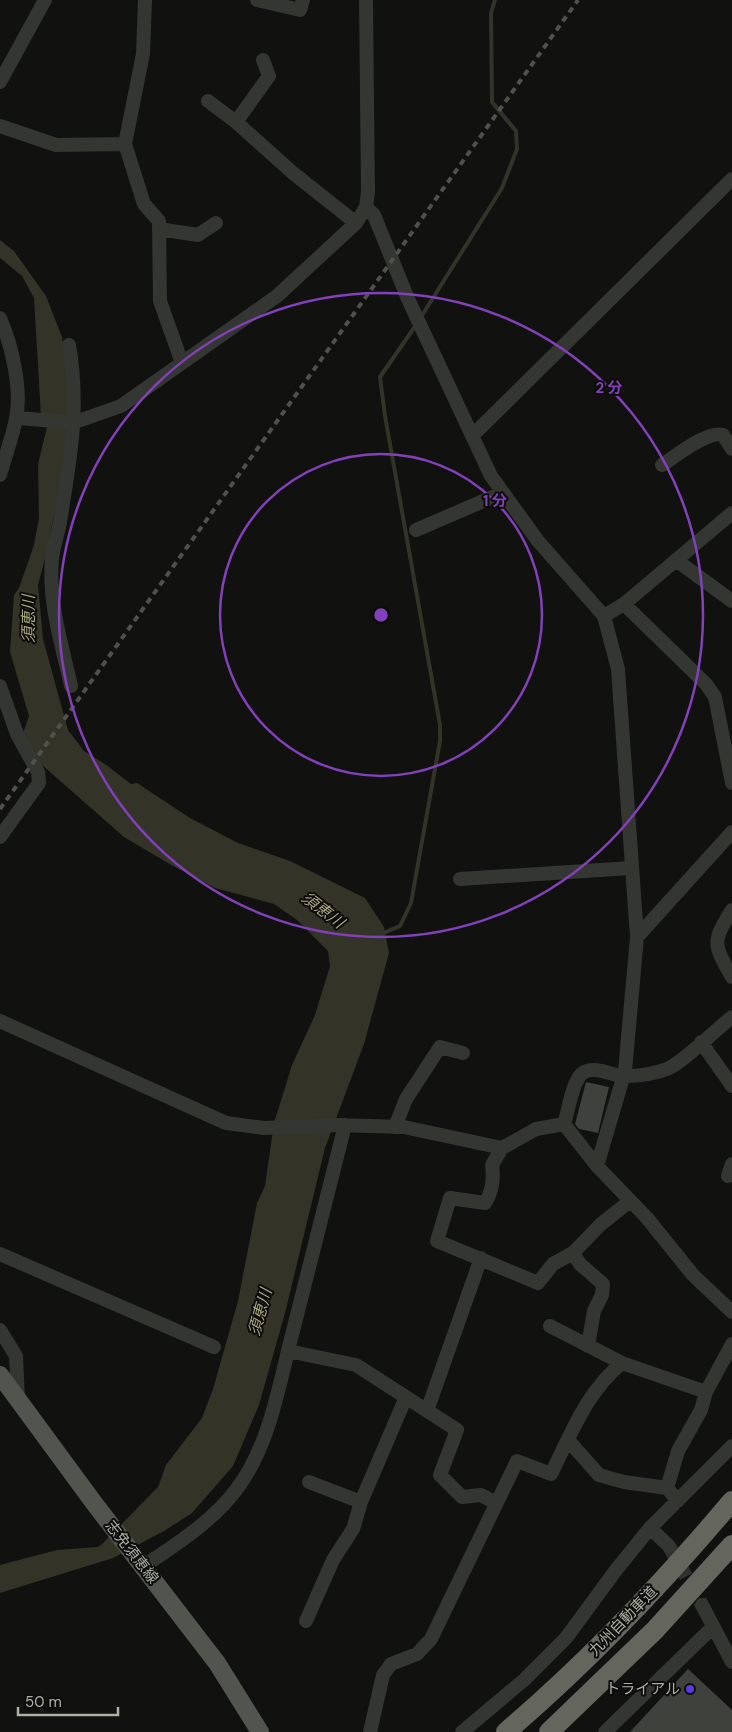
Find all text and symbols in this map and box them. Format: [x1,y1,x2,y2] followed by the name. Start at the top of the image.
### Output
[595,378,623,398] text: 2 分
[483,491,507,511] text: 1 分
[18,593,39,643] water label: 須恵川
[372,606,390,624] centre of rings
[298,887,350,934] water label: 須恵川
[244,1284,277,1338] water label: 須恵川
[101,1516,163,1588] street label: 志免須恵線
[585,1582,661,1660] street label: 九州自動車道
[605,1679,680,1699] place label: トライアル
[684,1683,696,1695] marker: トライアル
[18,1684,118,1716] scale bar
[25,1692,62,1712] text: 50 m

